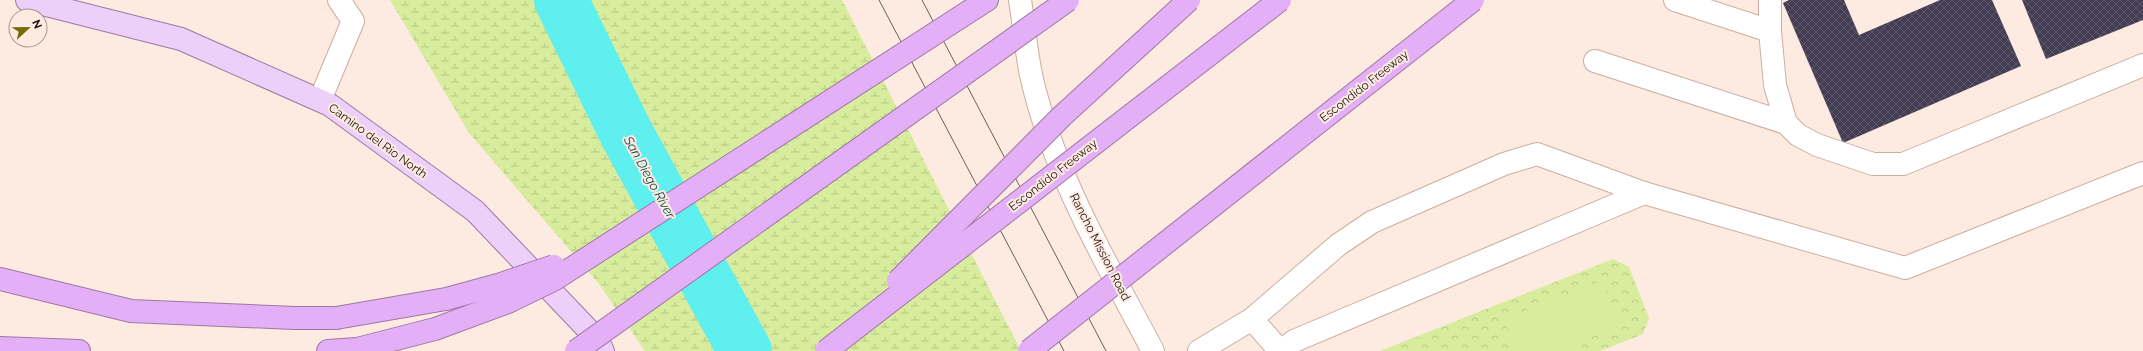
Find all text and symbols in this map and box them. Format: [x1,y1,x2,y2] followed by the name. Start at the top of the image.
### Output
[8,8,48,48] north arrow
[29,18,44,31] text: N
[1317,47,1411,125] street label: Escondido Freeway
[326,101,430,181] street label: Camino del Rio North
[620,133,679,221] water label: San Diego River
[1006,136,1100,214] street label: Escondido Freeway
[1067,191,1133,303] street label: Rancho Mission Road

